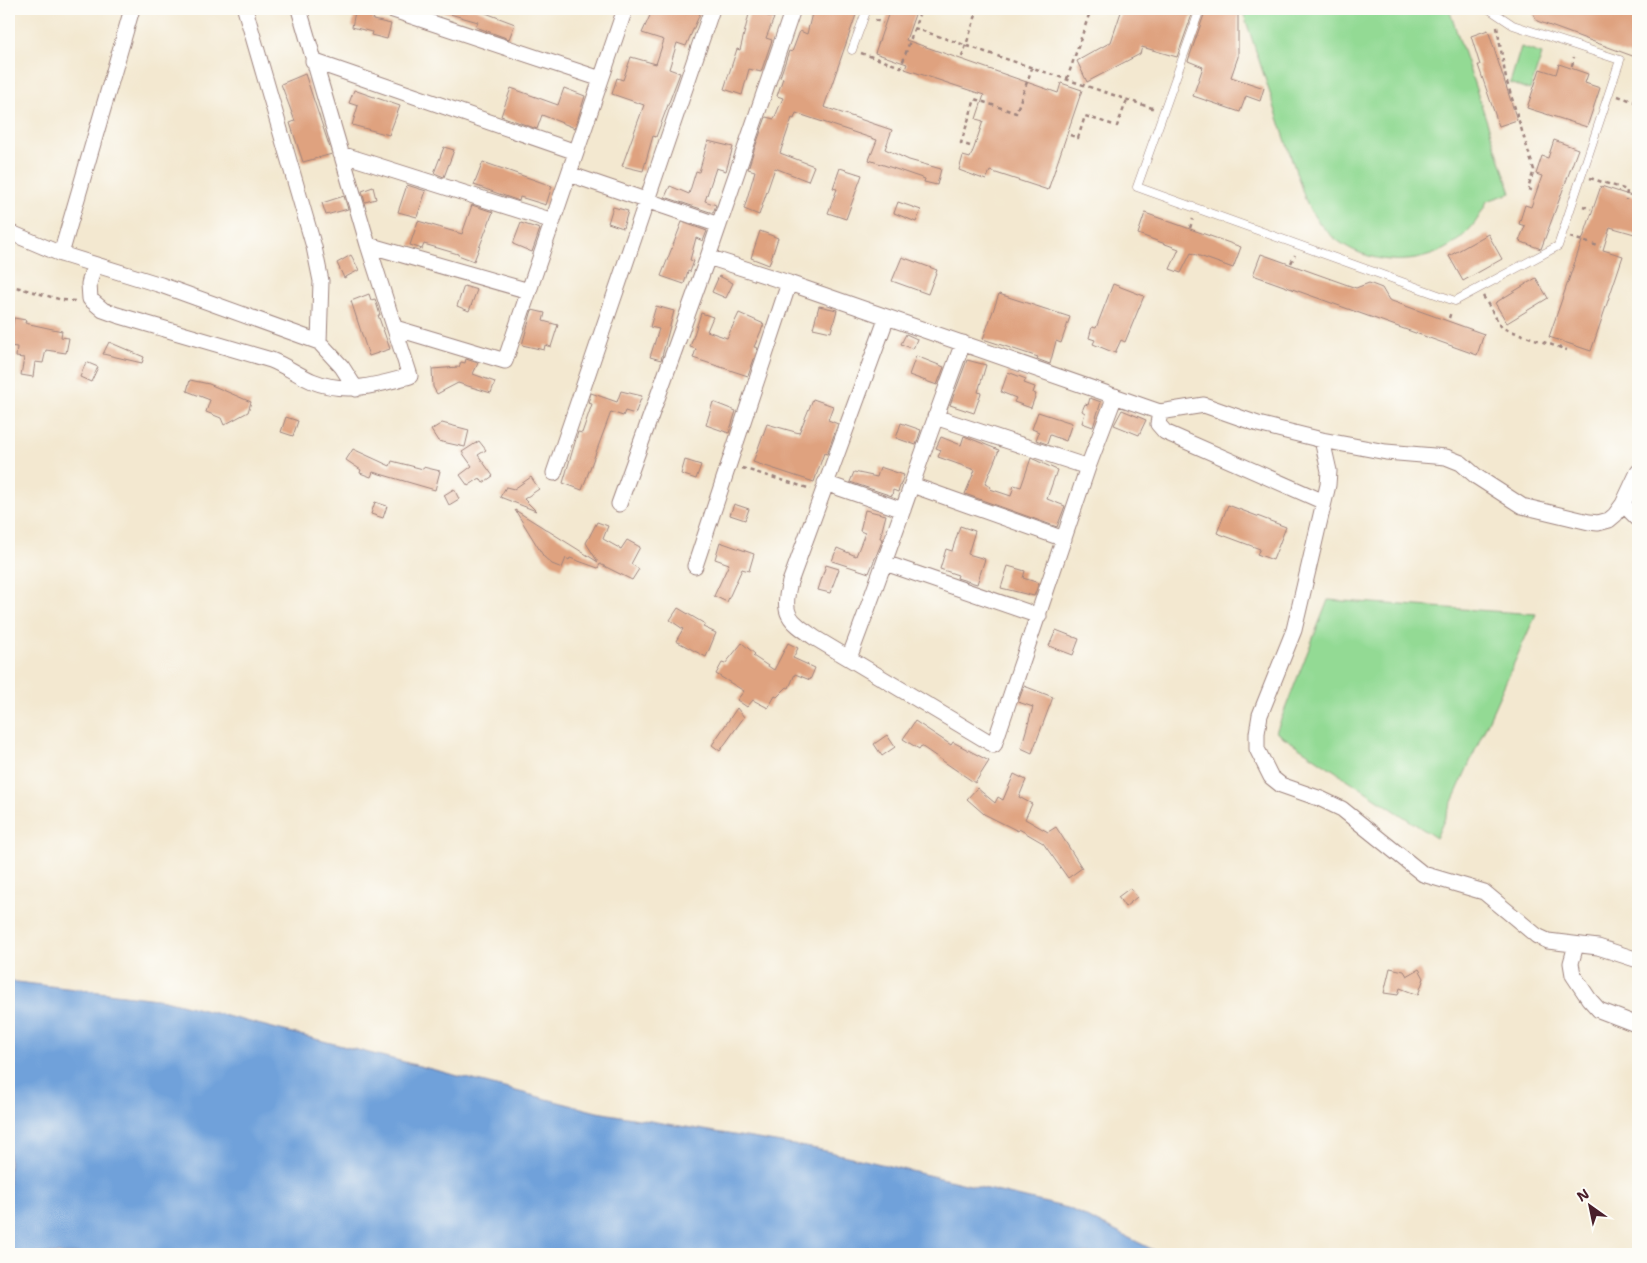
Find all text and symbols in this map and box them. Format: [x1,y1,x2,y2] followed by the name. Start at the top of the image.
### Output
[1564,1180,1614,1230] north arrow
[1573,1185,1592,1206] text: N

